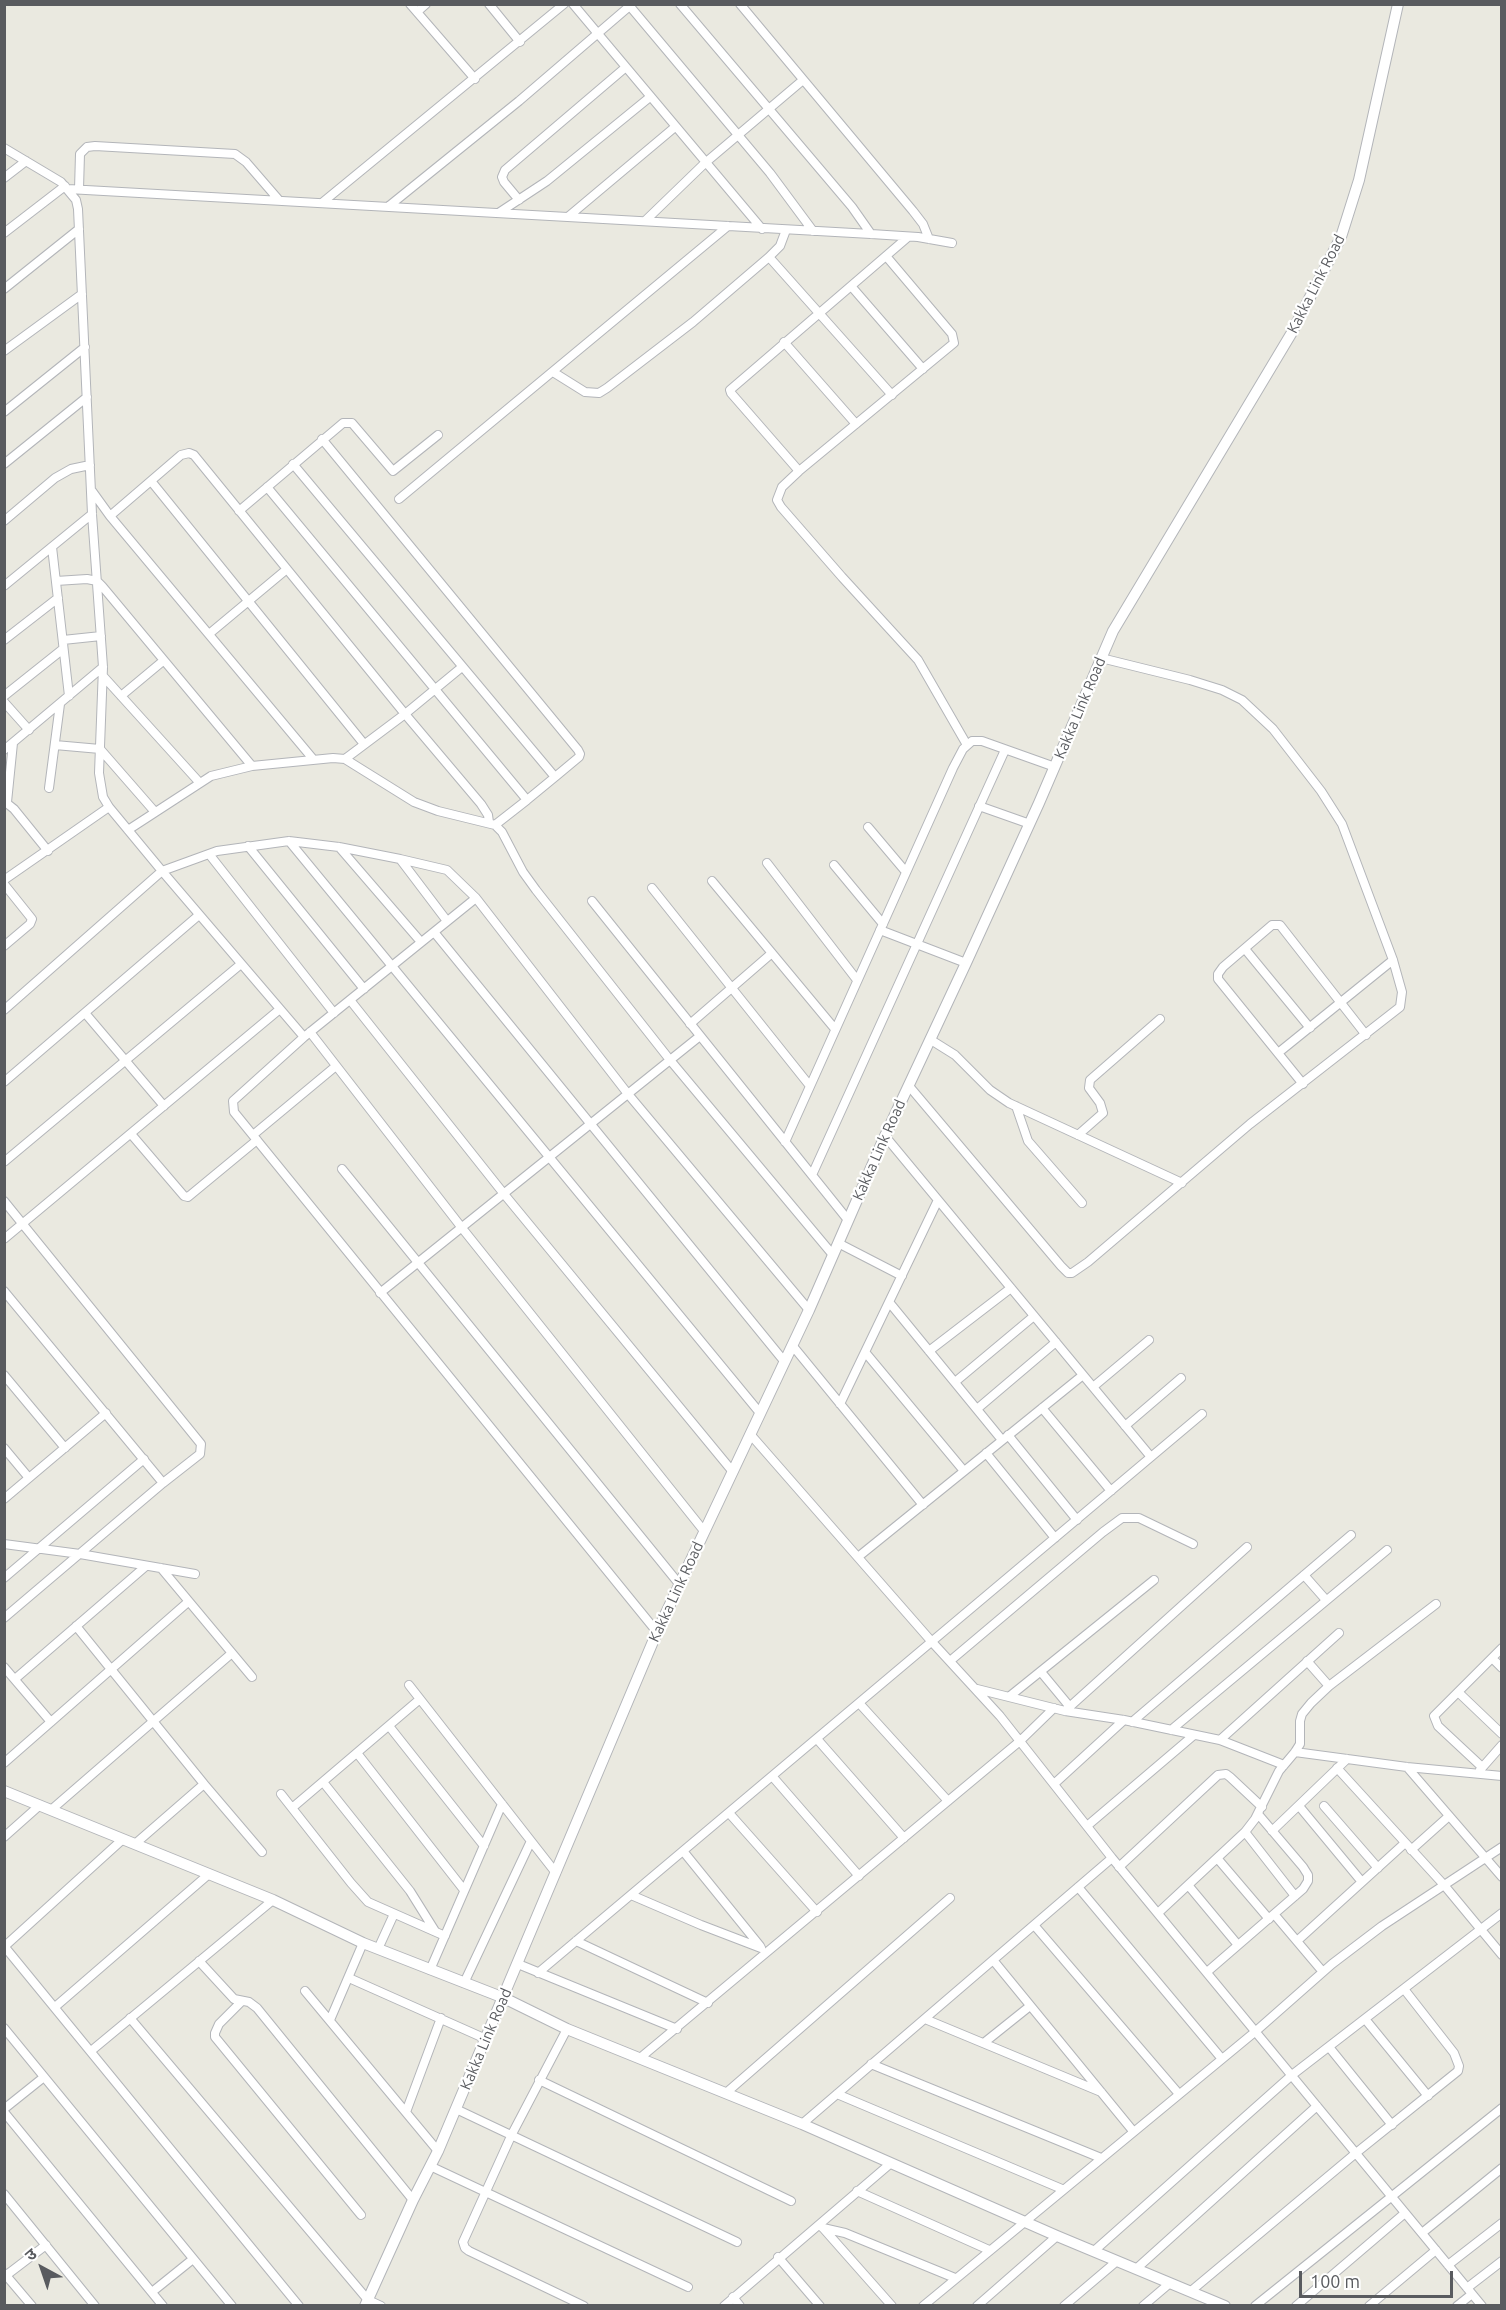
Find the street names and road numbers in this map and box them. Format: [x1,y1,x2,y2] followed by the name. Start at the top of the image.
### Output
[1283,232,1349,336] street label: Kakka Link Road
[1051,655,1109,761] street label: Kakka Link Road
[849,1097,909,1203] street label: Kakka Link Road
[645,1539,707,1645] street label: Kakka Link Road
[457,1986,515,2092] street label: Kakka Link Road

